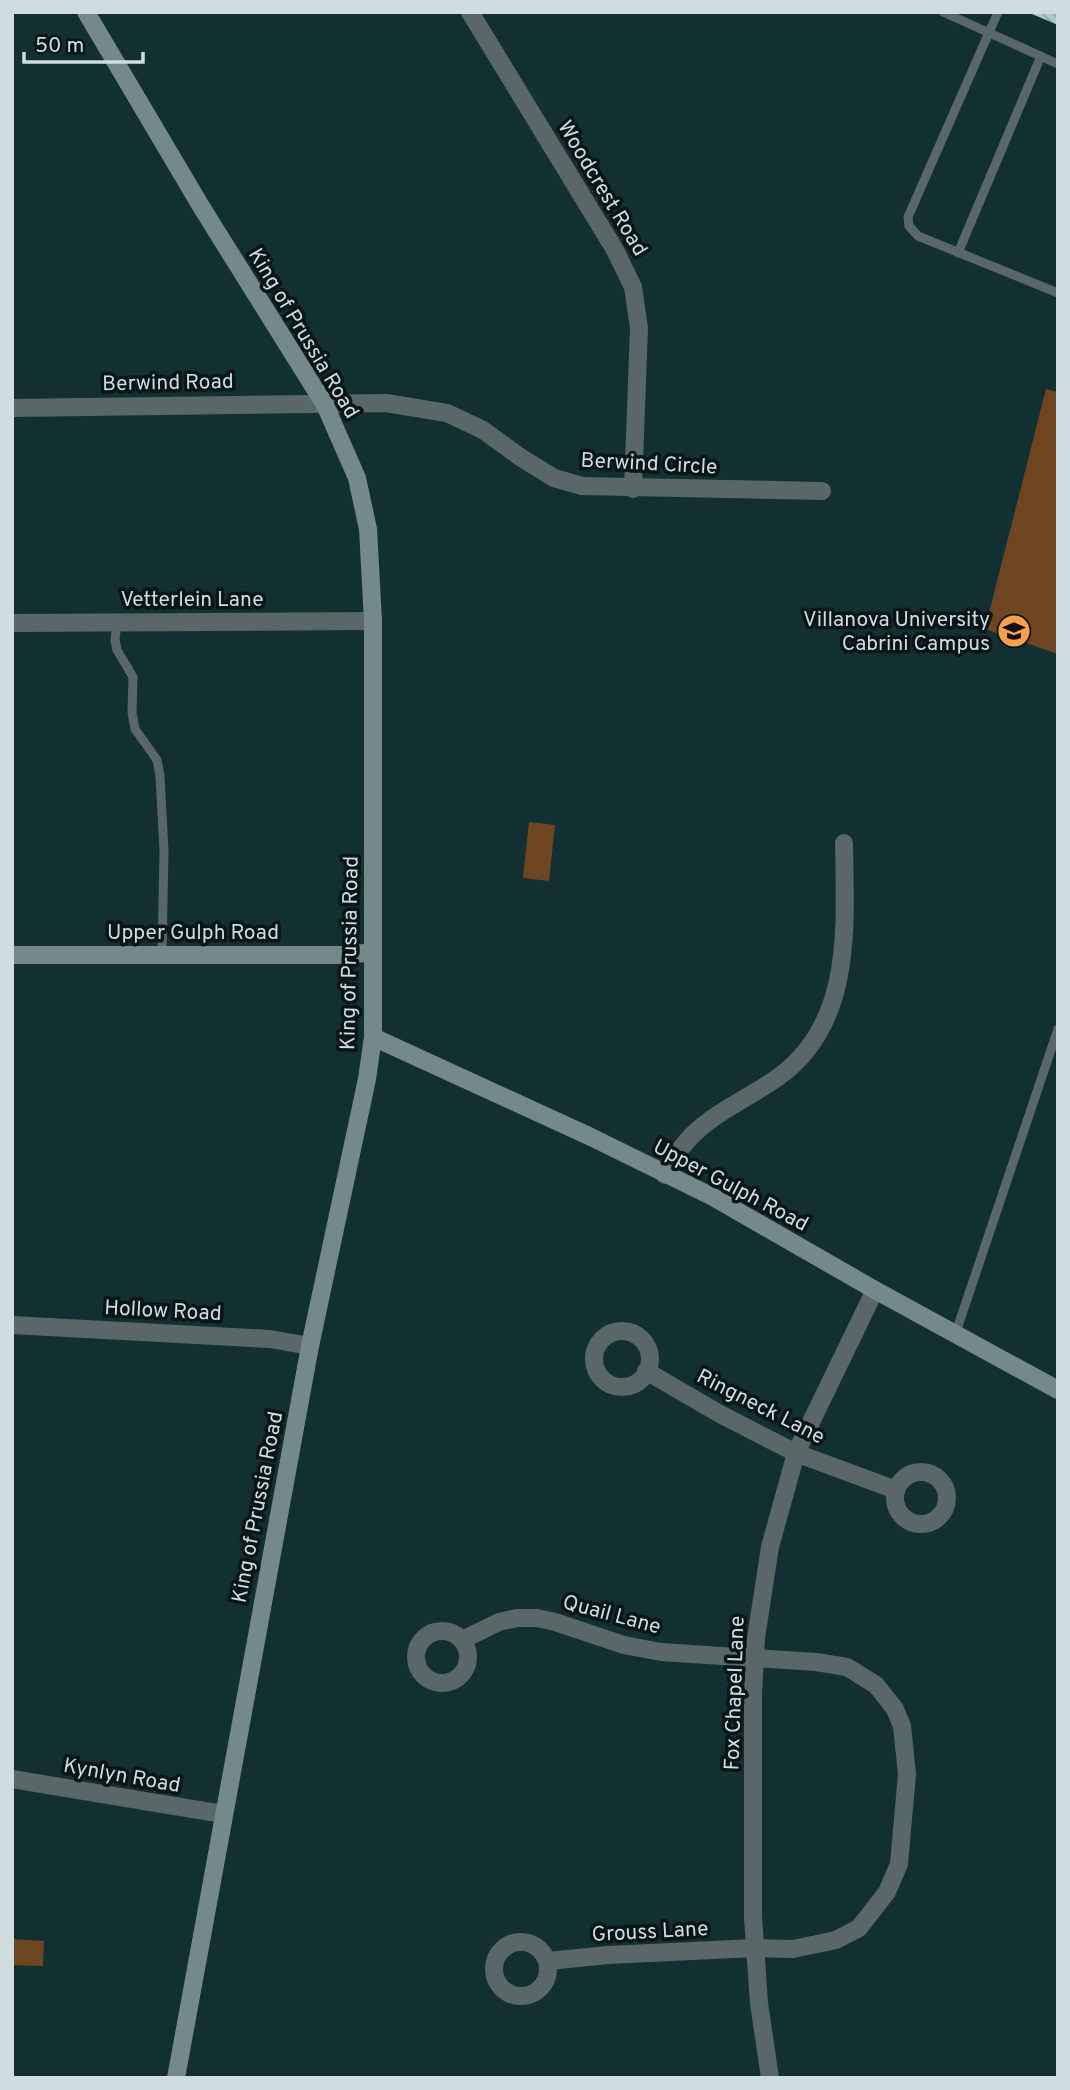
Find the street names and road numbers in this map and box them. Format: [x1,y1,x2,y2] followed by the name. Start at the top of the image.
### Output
[551,116,653,262] street label: Woodcrest Road
[241,244,364,424] street label: King of Prussia Road
[102,369,234,398] street label: Berwind Road
[580,447,718,482] street label: Berwind Circle
[120,587,264,614] street label: Vetterlein Lane
[335,856,366,1050] street label: King of Prussia Road
[107,920,279,947] street label: Upper Gulph Road
[648,1134,813,1239] street label: Upper Gulph Road
[104,1295,222,1328] street label: Hollow Road
[692,1363,829,1451] street label: Ringneck Lane
[227,1409,290,1605] street label: King of Prussia Road
[560,1589,664,1642] street label: Quail Lane
[719,1615,752,1771] street label: Fox Chapel Lane
[61,1753,182,1800] street label: Kynlyn Road
[591,1916,709,1949] street label: Grouss Lane

